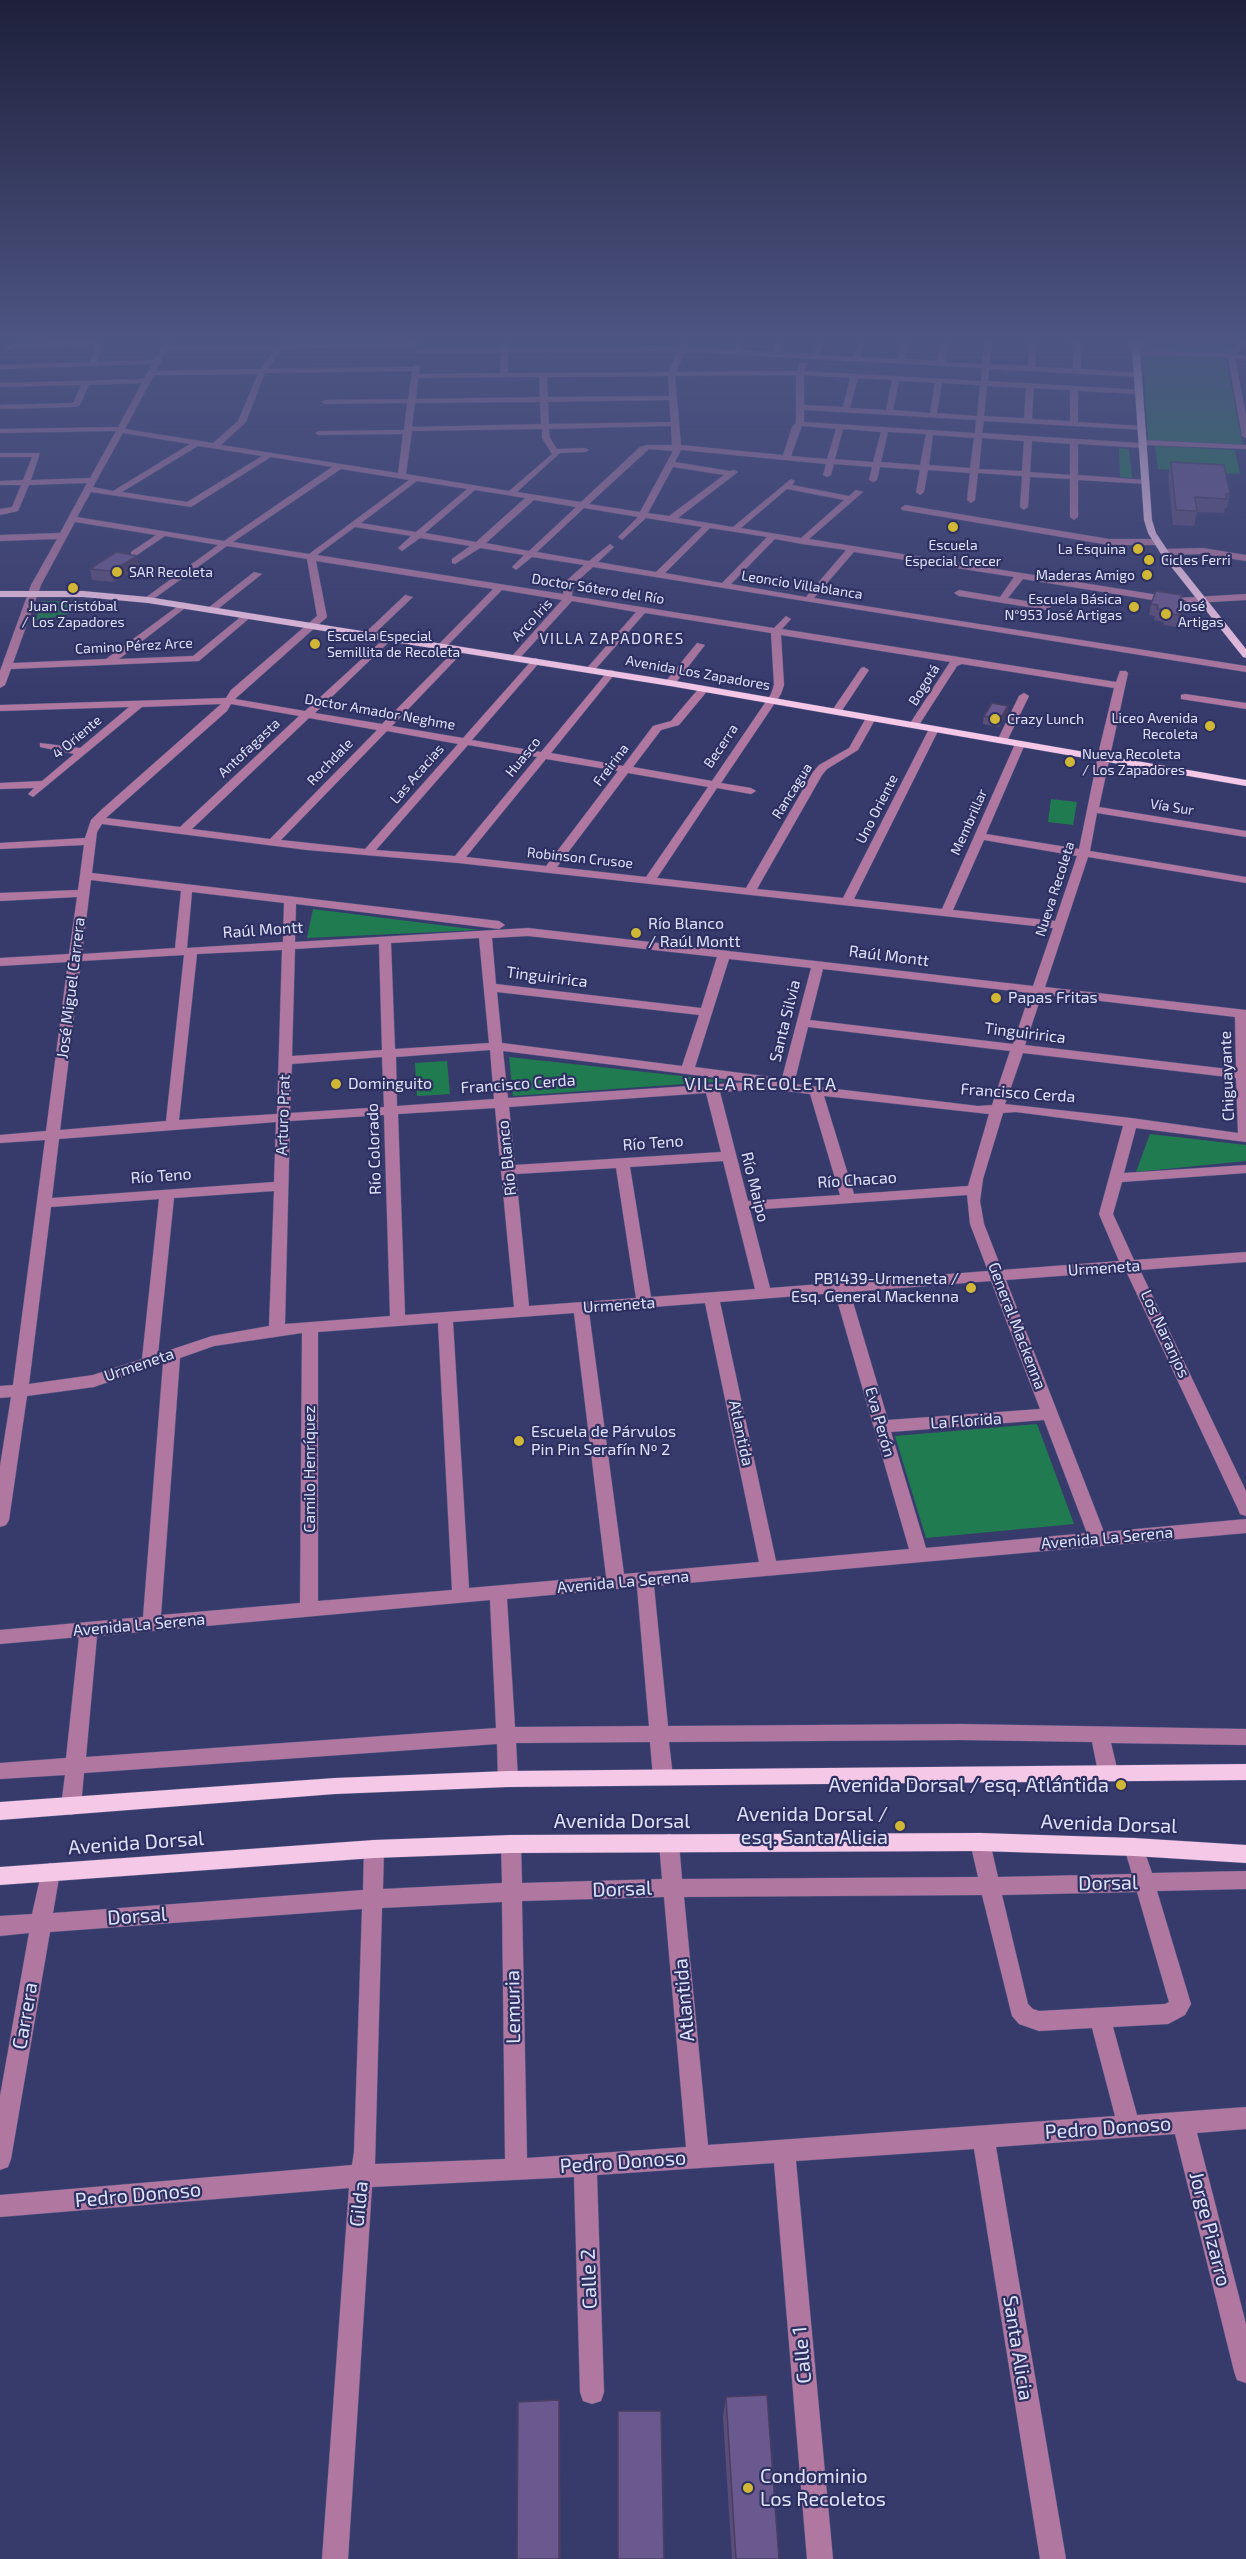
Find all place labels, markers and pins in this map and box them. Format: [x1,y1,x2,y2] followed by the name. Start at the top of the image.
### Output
[946,520,960,534] marker: Escuela Especial Crecer
[905,537,1001,570] place label: Escuela Especial Crecer
[1058,541,1126,557] place label: La Esquina
[1131,542,1145,556] marker: La Esquina
[1161,552,1231,568] place label: Cicles Ferri
[1142,553,1156,567] marker: Cicles Ferri
[129,564,213,580] place label: SAR Recoleta
[110,565,124,579] marker: SAR Recoleta
[1036,567,1135,583] place label: Maderas Amigo
[1140,568,1154,582] marker: Maderas Amigo
[66,581,80,595] marker: Juan Cristóbal / Los Zapadores
[1004,591,1122,624] place label: Escuela Básica N°953 José Artigas
[21,598,125,630] place label: Juan Cristóbal / Los Zapadores
[1178,598,1224,630] place label: José Artigas
[1127,600,1141,614] marker: Escuela Básica N°953 José Artigas
[1159,607,1173,621] marker: José Artigas
[327,628,460,660] place label: Escuela Especial Semillita de Recoleta
[308,637,322,651] marker: Escuela Especial Semillita de Recoleta
[1111,710,1198,742] place label: Liceo Avenida Recoleta
[1007,711,1084,727] place label: Crazy Lunch
[988,712,1002,726] marker: Crazy Lunch
[1203,719,1217,733] marker: Liceo Avenida Recoleta
[1082,746,1185,778] place label: Nueva Recoleta / Los Zapadores
[1063,755,1077,769] marker: Nueva Recoleta / Los Zapadores
[648,914,741,952] place label: Río Blanco / Raúl Montt
[629,926,643,940] marker: Río Blanco / Raúl Montt
[1008,988,1098,1008] place label: Papas Fritas
[989,991,1003,1005] marker: Papas Fritas
[348,1074,432,1094] place label: Dominguito
[329,1077,343,1091] marker: Dominguito
[791,1269,959,1307] place label: PB1439-Urmeneta / Esq. General Mackenna
[964,1281,978,1295] marker: PB1439-Urmeneta / Esq. General Mackenna
[531,1422,676,1460] place label: Escuela de Párvulos Pin Pin Serafín Nº 2
[512,1434,526,1448] marker: Escuela de Párvulos Pin Pin Serafín Nº 2
[829,1773,1109,1797] place label: Avenida Dorsal / esq. Atlántida
[1114,1778,1128,1792] marker: Avenida Dorsal / esq. Atlántida
[737,1802,888,1849] place label: Avenida Dorsal / esq. Santa Alicia
[893,1819,907,1833] marker: Avenida Dorsal / esq. Santa Alicia
[760,2464,886,2511] place label: Condominio Los Recoletos
[741,2481,755,2495] marker: Condominio Los Recoletos

